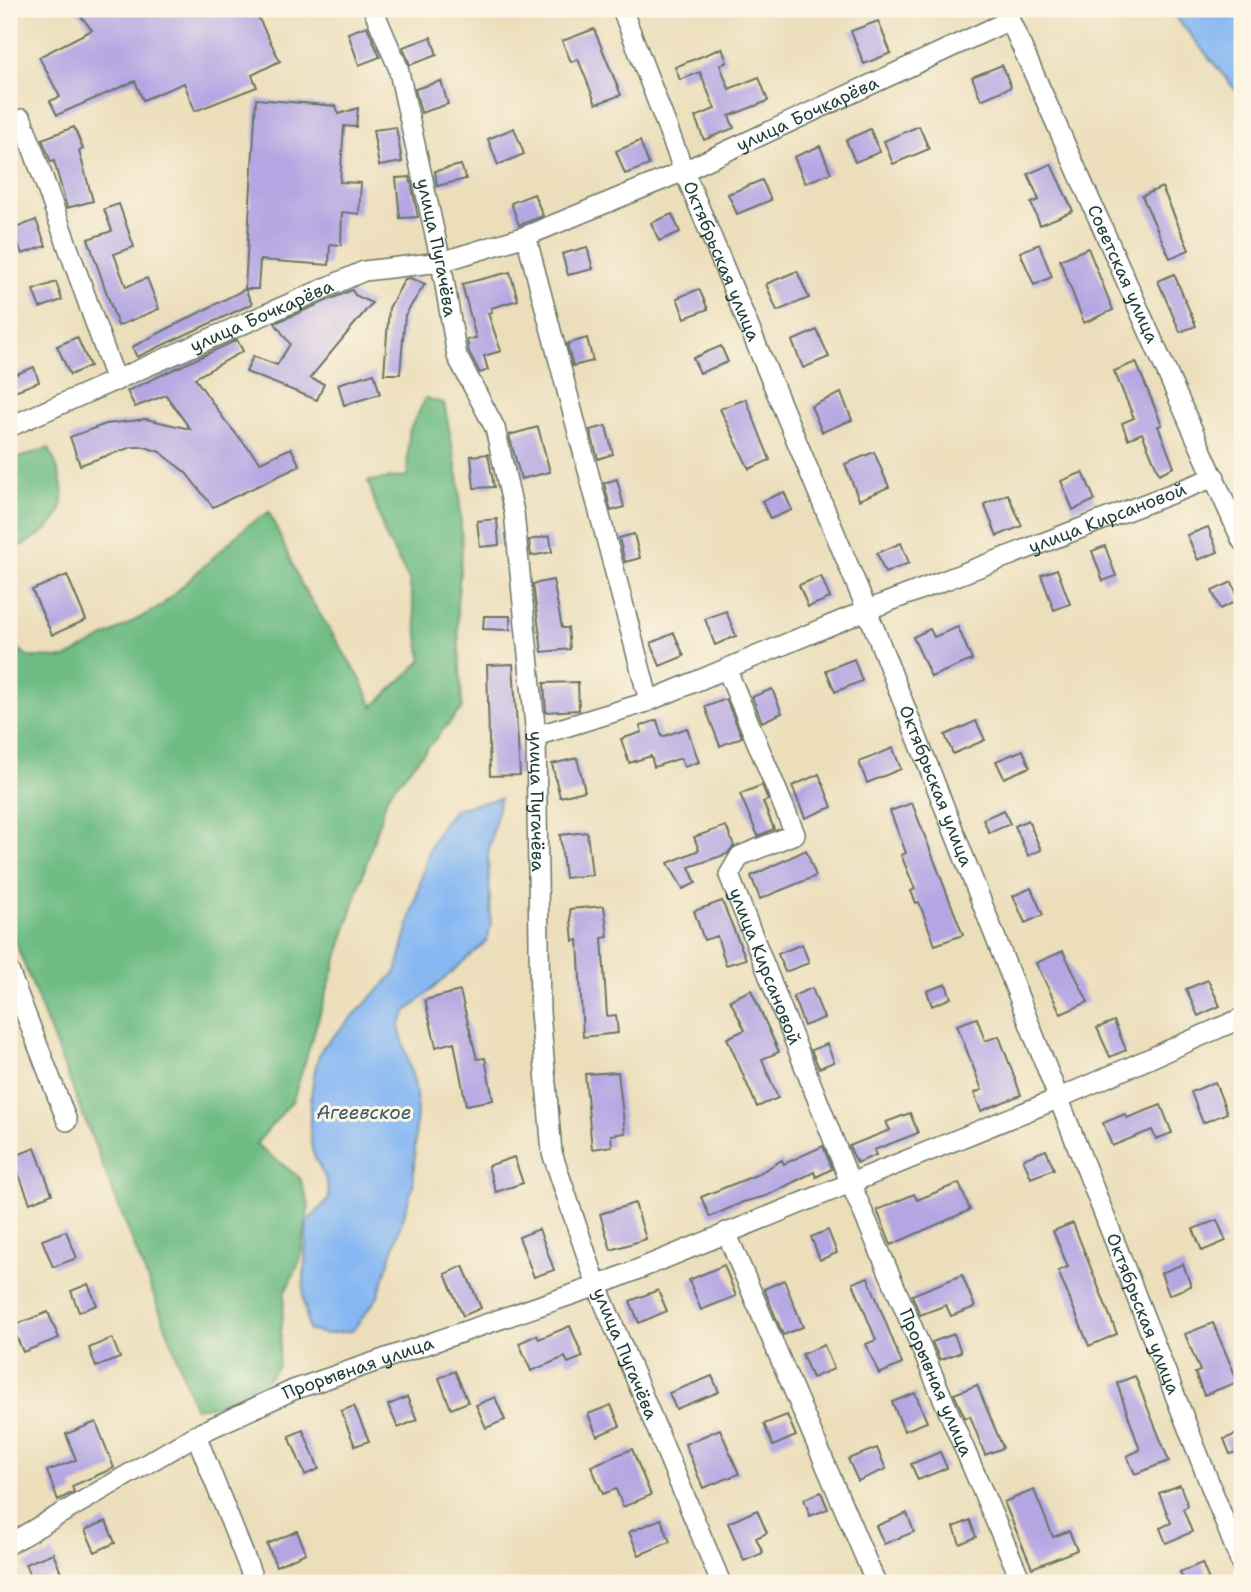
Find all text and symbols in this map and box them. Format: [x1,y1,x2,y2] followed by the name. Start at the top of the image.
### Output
[732,71,882,157] street label: улица Бочкарёва
[411,176,462,319] street label: улица Пугачёва
[677,177,766,345] street label: Октябрьская улица
[1082,201,1164,347] street label: Советская улица
[186,274,337,358] street label: улица Бочкарёва
[1025,477,1190,559] street label: улица Кирсановой
[894,702,978,870] street label: Октябрьская улица
[524,730,550,872] street label: улица Пугачёва
[723,884,807,1049] street label: улица Кирсановой
[317,1100,411,1125] water label: Агеевское
[1101,1230,1186,1398] street label: Октябрьская улица
[587,1284,663,1423] street label: улица Пугачёва
[894,1305,978,1460] street label: Прорывная улица
[278,1331,437,1405] street label: Прорывная улица

